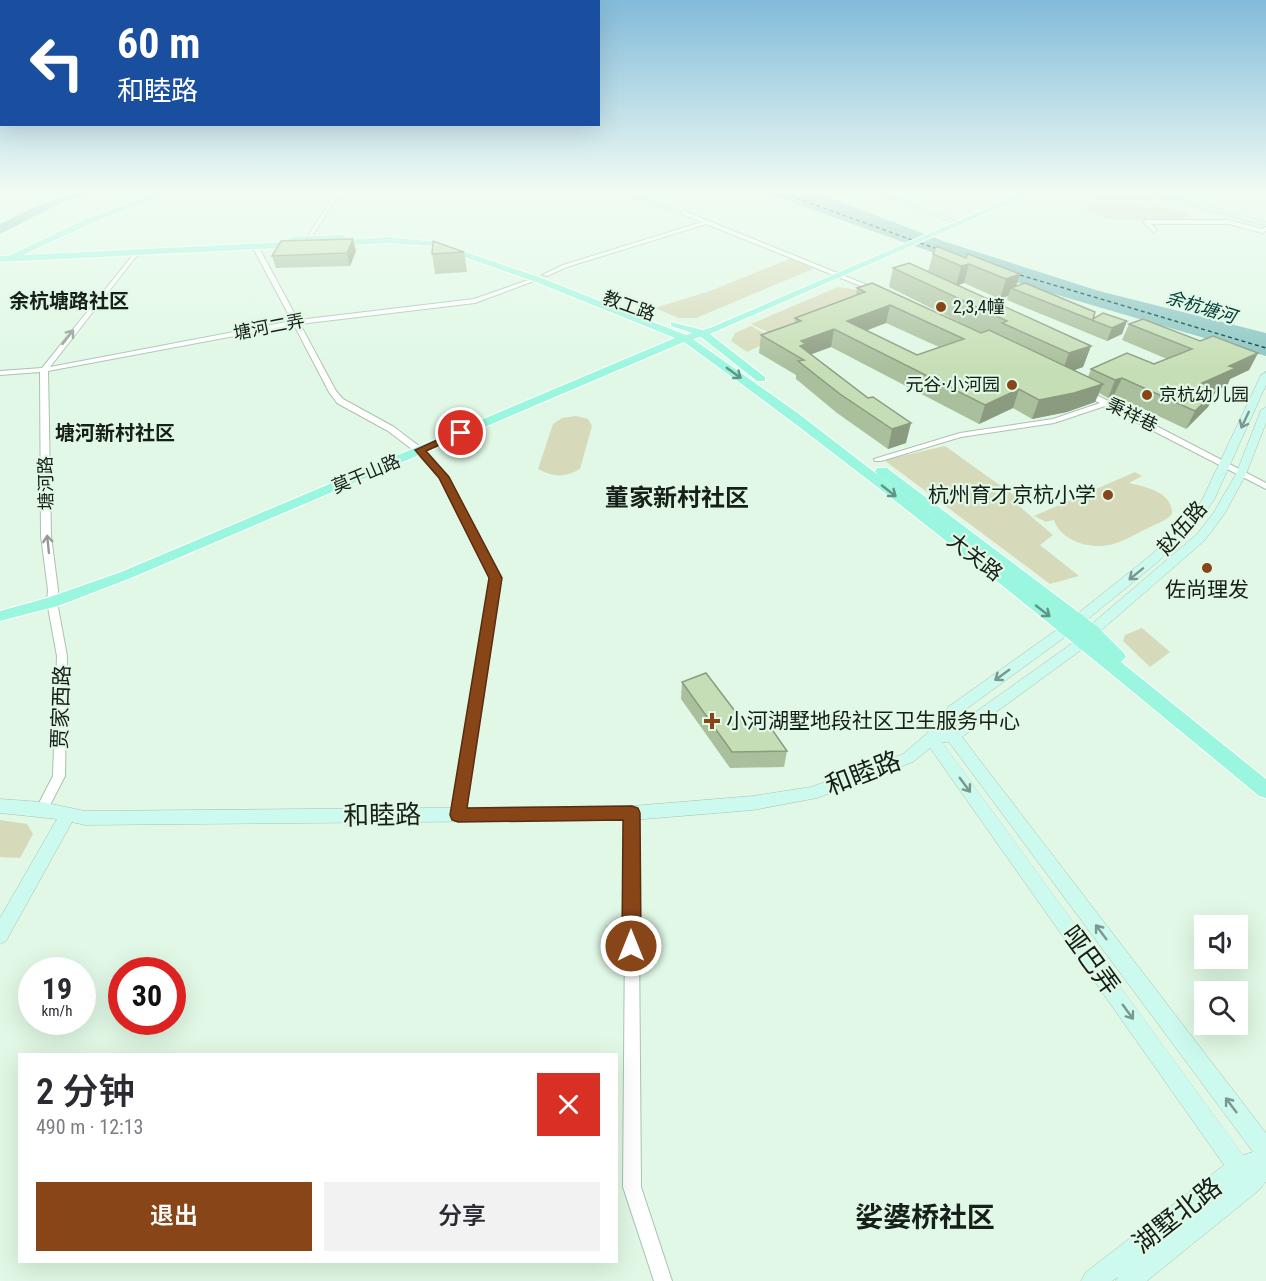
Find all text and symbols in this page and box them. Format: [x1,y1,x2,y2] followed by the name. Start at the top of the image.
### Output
[117,19,200,68] text: 60 m
[18,24,96,102] icon: left
[117,75,198,107] text: 和睦路
[600,286,658,325] street label: 教工路
[1164,286,1242,328] water label: 余杭塘河
[9,289,129,313] district label: 余杭塘路社区
[953,296,1005,317] place label: 2,3,4幢
[934,300,948,314] marker: 2,3,4幢
[232,309,306,344] street label: 塘河二弄
[62,329,75,345] one-way arrow
[726,367,742,379] one-way arrow
[906,374,1000,395] place label: 元谷·小河园
[1005,378,1019,392] marker: 元谷·小河园
[1159,384,1249,405] place label: 京杭幼儿园
[1140,388,1154,402] marker: 京杭幼儿园
[1103,393,1161,436] street label: 秉祥巷
[435,407,486,458] pin
[1239,410,1250,428] one-way arrow
[444,416,477,449] icon: arrive
[55,421,175,445] district label: 塘河新村社区
[329,450,403,497] street label: 莫干山路
[35,456,56,510] street label: 塘河路
[928,483,1096,507] place label: 杭州育才京杭小学
[605,484,749,512] district label: 董家新村社区
[881,484,897,497] one-way arrow
[1101,488,1115,502] marker: 杭州育才京杭小学
[1152,496,1212,560] street label: 赵伍路
[943,528,1007,586] street label: 大关路
[42,534,53,554] one-way arrow
[1200,561,1214,575] marker: 佐尚理发
[1129,567,1144,581] one-way arrow
[1165,578,1249,602] place label: 佐尚理发
[1035,604,1051,617] one-way arrow
[48,665,74,749] street label: 贾家西路
[994,669,1010,681] one-way arrow
[726,709,1020,733] place label: 小河湖墅地段社区卫生服务中心
[703,712,721,730] marker: 小河湖墅地段社区卫生服务中心
[821,745,905,801] street label: 和睦路
[959,777,971,793] one-way arrow
[343,799,421,831] street label: 和睦路
[599,914,663,978] position arrow
[1194,915,1248,1035] map controls
[1194,915,1248,969] button: sound
[1056,920,1126,1000] street label: 哑巴弄
[1094,925,1107,941] one-way arrow
[108,957,186,1035] speed limit sign: 30
[42,971,72,1006] text: 19
[1194,981,1248,1035] button: search
[42,1002,72,1020] text: km/h
[1122,1003,1134,1019] one-way arrow
[36,1071,134,1113] text: 2 分钟
[537,1073,600,1136] button: close
[1224,1097,1237,1113] one-way arrow
[36,1115,143,1139] text: 490 m · 12:13
[1127,1171,1227,1259] street label: 湖墅北路
[36,1182,312,1251] button: 退出
[324,1182,600,1251] button: 分享
[855,1201,995,1234] district label: 娑婆桥社区

